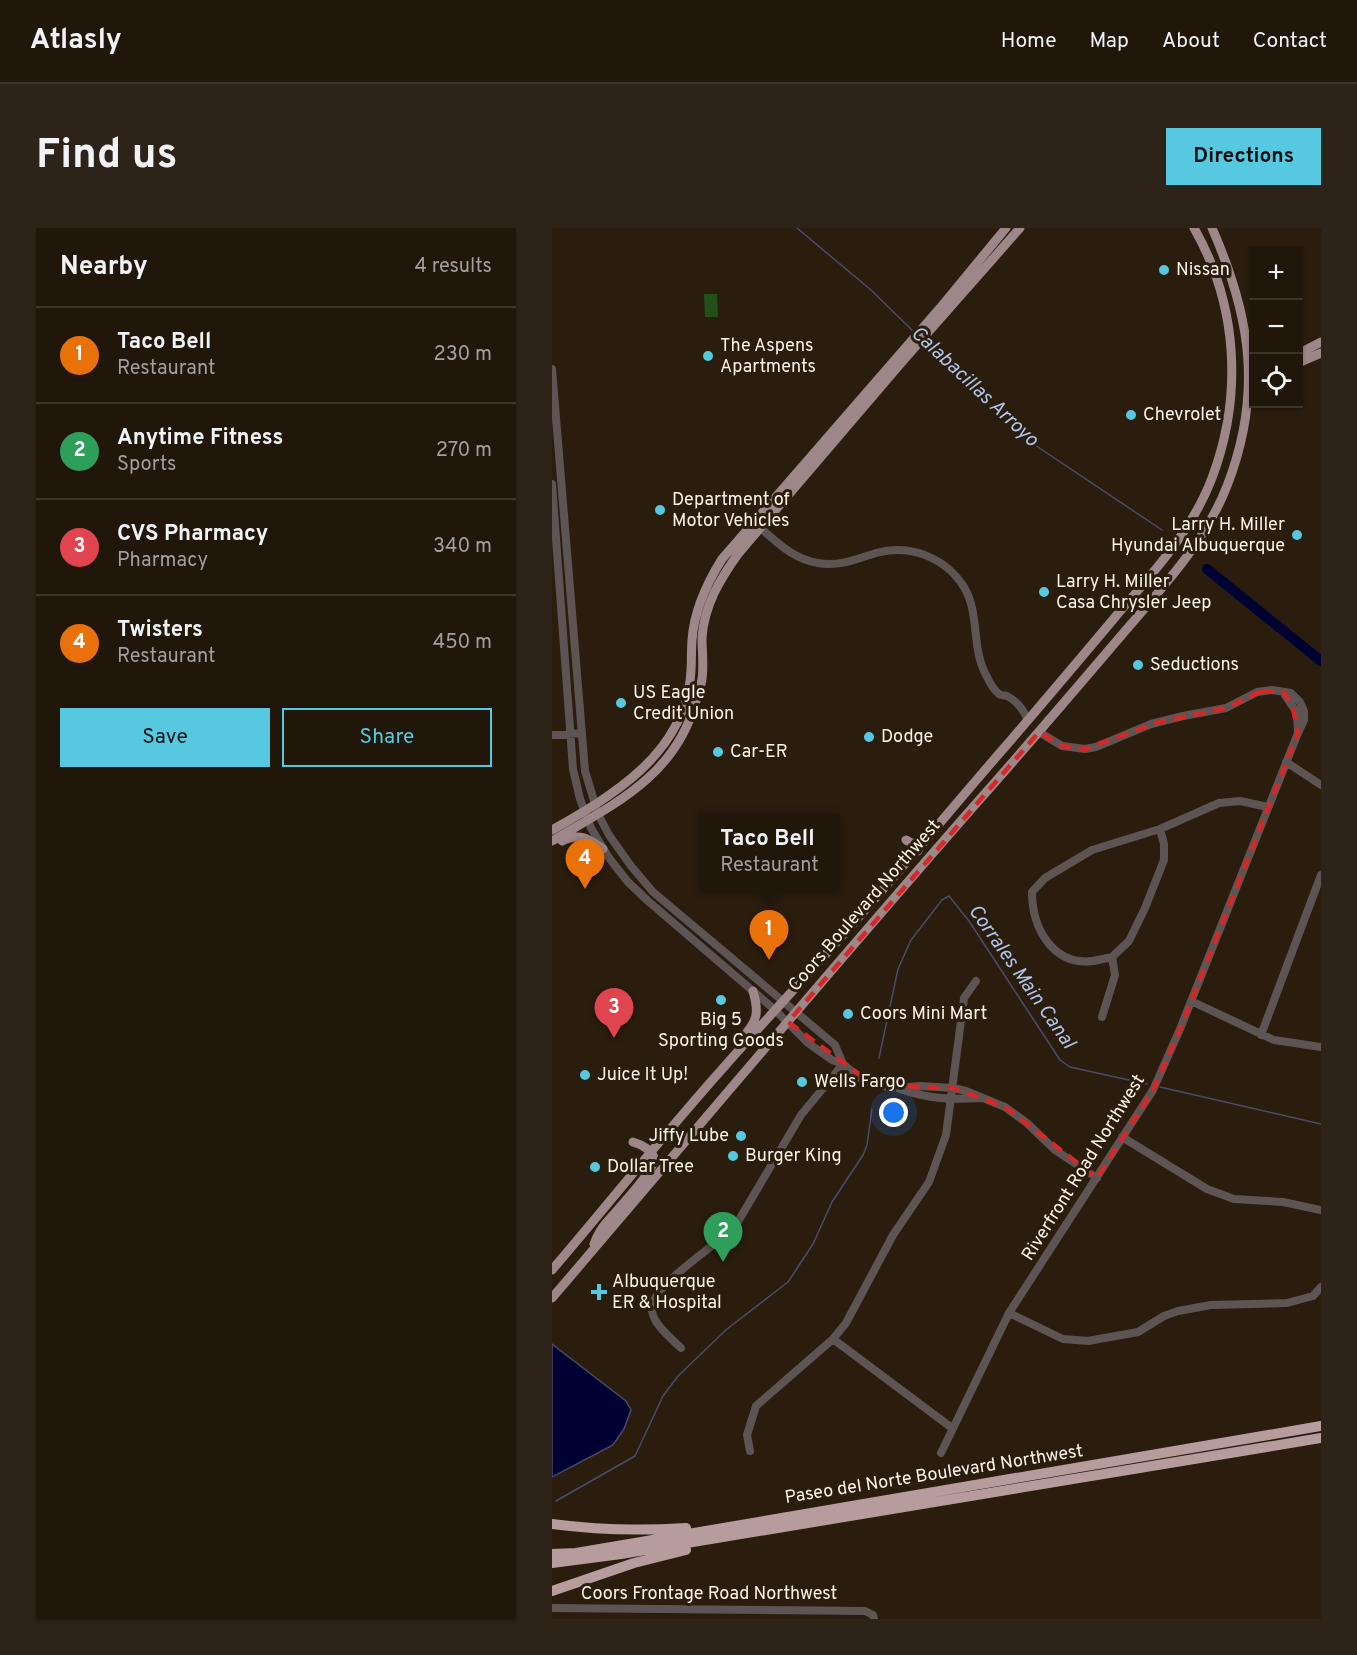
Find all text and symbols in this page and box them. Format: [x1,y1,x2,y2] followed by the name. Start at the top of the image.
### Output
[30,23,122,59] text: Atlasly
[1001,28,1057,55] text: Home
[1090,28,1129,55] text: Map
[1162,28,1220,55] text: About
[1253,28,1327,55] text: Contact
[1166,128,1321,185] button: Directions
[36,130,177,183] text: Find us
[1249,246,1303,408] map controls
[1249,246,1303,300] button: +
[60,251,148,284] text: Nearby
[415,254,492,280] text: 4 results
[1176,259,1230,282] place label: Nissan
[1157,263,1171,277] marker: Nissan
[1249,300,1303,354] button: −
[905,321,1044,453] water label: Calabacillas Arroyo
[117,329,211,356] text: Taco Bell
[720,335,816,379] place label: The Aspens Apartments
[76,342,84,368] text: 1
[433,342,492,368] text: 230 m
[701,349,715,363] marker: The Aspens Apartments
[1249,354,1303,408] button: locate
[117,356,216,382] text: Restaurant
[1143,404,1221,427] place label: Chevrolet
[1124,408,1138,422] marker: Chevrolet
[117,425,283,452] text: Anytime Fitness
[73,438,86,464] text: 2
[436,438,492,464] text: 270 m
[117,452,177,478] text: Sports
[672,489,790,533] place label: Department of Motor Vehicles
[653,503,667,517] marker: Department of Motor Vehicles
[1111,514,1285,558] place label: Larry H. Miller Hyundai Albuquerque
[117,521,268,548] text: CVS Pharmacy
[1290,528,1304,542] marker: Larry H. Miller Hyundai Albuquerque
[74,534,86,560] text: 3
[433,534,492,560] text: 340 m
[117,548,208,574] text: Pharmacy
[1056,571,1212,615] place label: Larry H. Miller Casa Chrysler Jeep
[1037,585,1051,599] marker: Larry H. Miller Casa Chrysler Jeep
[117,617,203,644] text: Twisters
[73,630,86,656] text: 4
[433,630,492,656] text: 450 m
[117,644,216,670] text: Restaurant
[1150,654,1239,677] place label: Seductions
[1131,658,1145,672] marker: Seductions
[633,682,734,726] place label: US Eagle Credit Union
[614,696,628,710] marker: US Eagle Credit Union
[60,708,270,767] button: Save
[282,708,492,767] button: Share
[881,726,933,749] place label: Dodge
[862,730,876,744] marker: Dodge
[730,741,788,764] place label: Car-ER
[711,745,725,759] marker: Car-ER
[699,813,840,891] popup
[784,815,946,997] street label: Coors Boulevard Northwest
[720,826,815,853] text: Taco Bell
[566,840,604,889] pin: 4
[720,853,819,879] text: Restaurant
[961,900,1081,1055] water label: Corrales Main Canal
[750,910,788,960] pin: 1
[594,988,634,1038] pin: 3
[714,993,728,1007] marker: Big 5 Sporting Goods
[860,1003,987,1026] place label: Coors Mini Mart
[841,1007,855,1021] marker: Coors Mini Mart
[658,1009,784,1053] place label: Big 5 Sporting Goods
[597,1064,688,1087] place label: Juice It Up!
[578,1068,592,1082] marker: Juice It Up!
[1017,1070,1151,1266] street label: Riverfront Road Northwest
[814,1071,906,1094] place label: Wells Fargo
[795,1075,809,1089] marker: Wells Fargo
[879,1098,908,1127] your location
[648,1125,729,1148] place label: Jiffy Lube
[734,1129,748,1143] marker: Jiffy Lube
[745,1145,842,1168] place label: Burger King
[726,1149,740,1163] marker: Burger King
[607,1156,694,1179] place label: Dollar Tree
[588,1160,602,1174] marker: Dollar Tree
[704,1212,742,1262] pin: 2
[612,1271,722,1315] place label: Albuquerque ER & Hospital
[590,1283,608,1301] marker: Albuquerque ER & Hospital
[783,1440,1085,1510] street label: Paseo del Norte Boulevard Northwest
[581,1583,837,1606] street label: Coors Frontage Road Northwest

